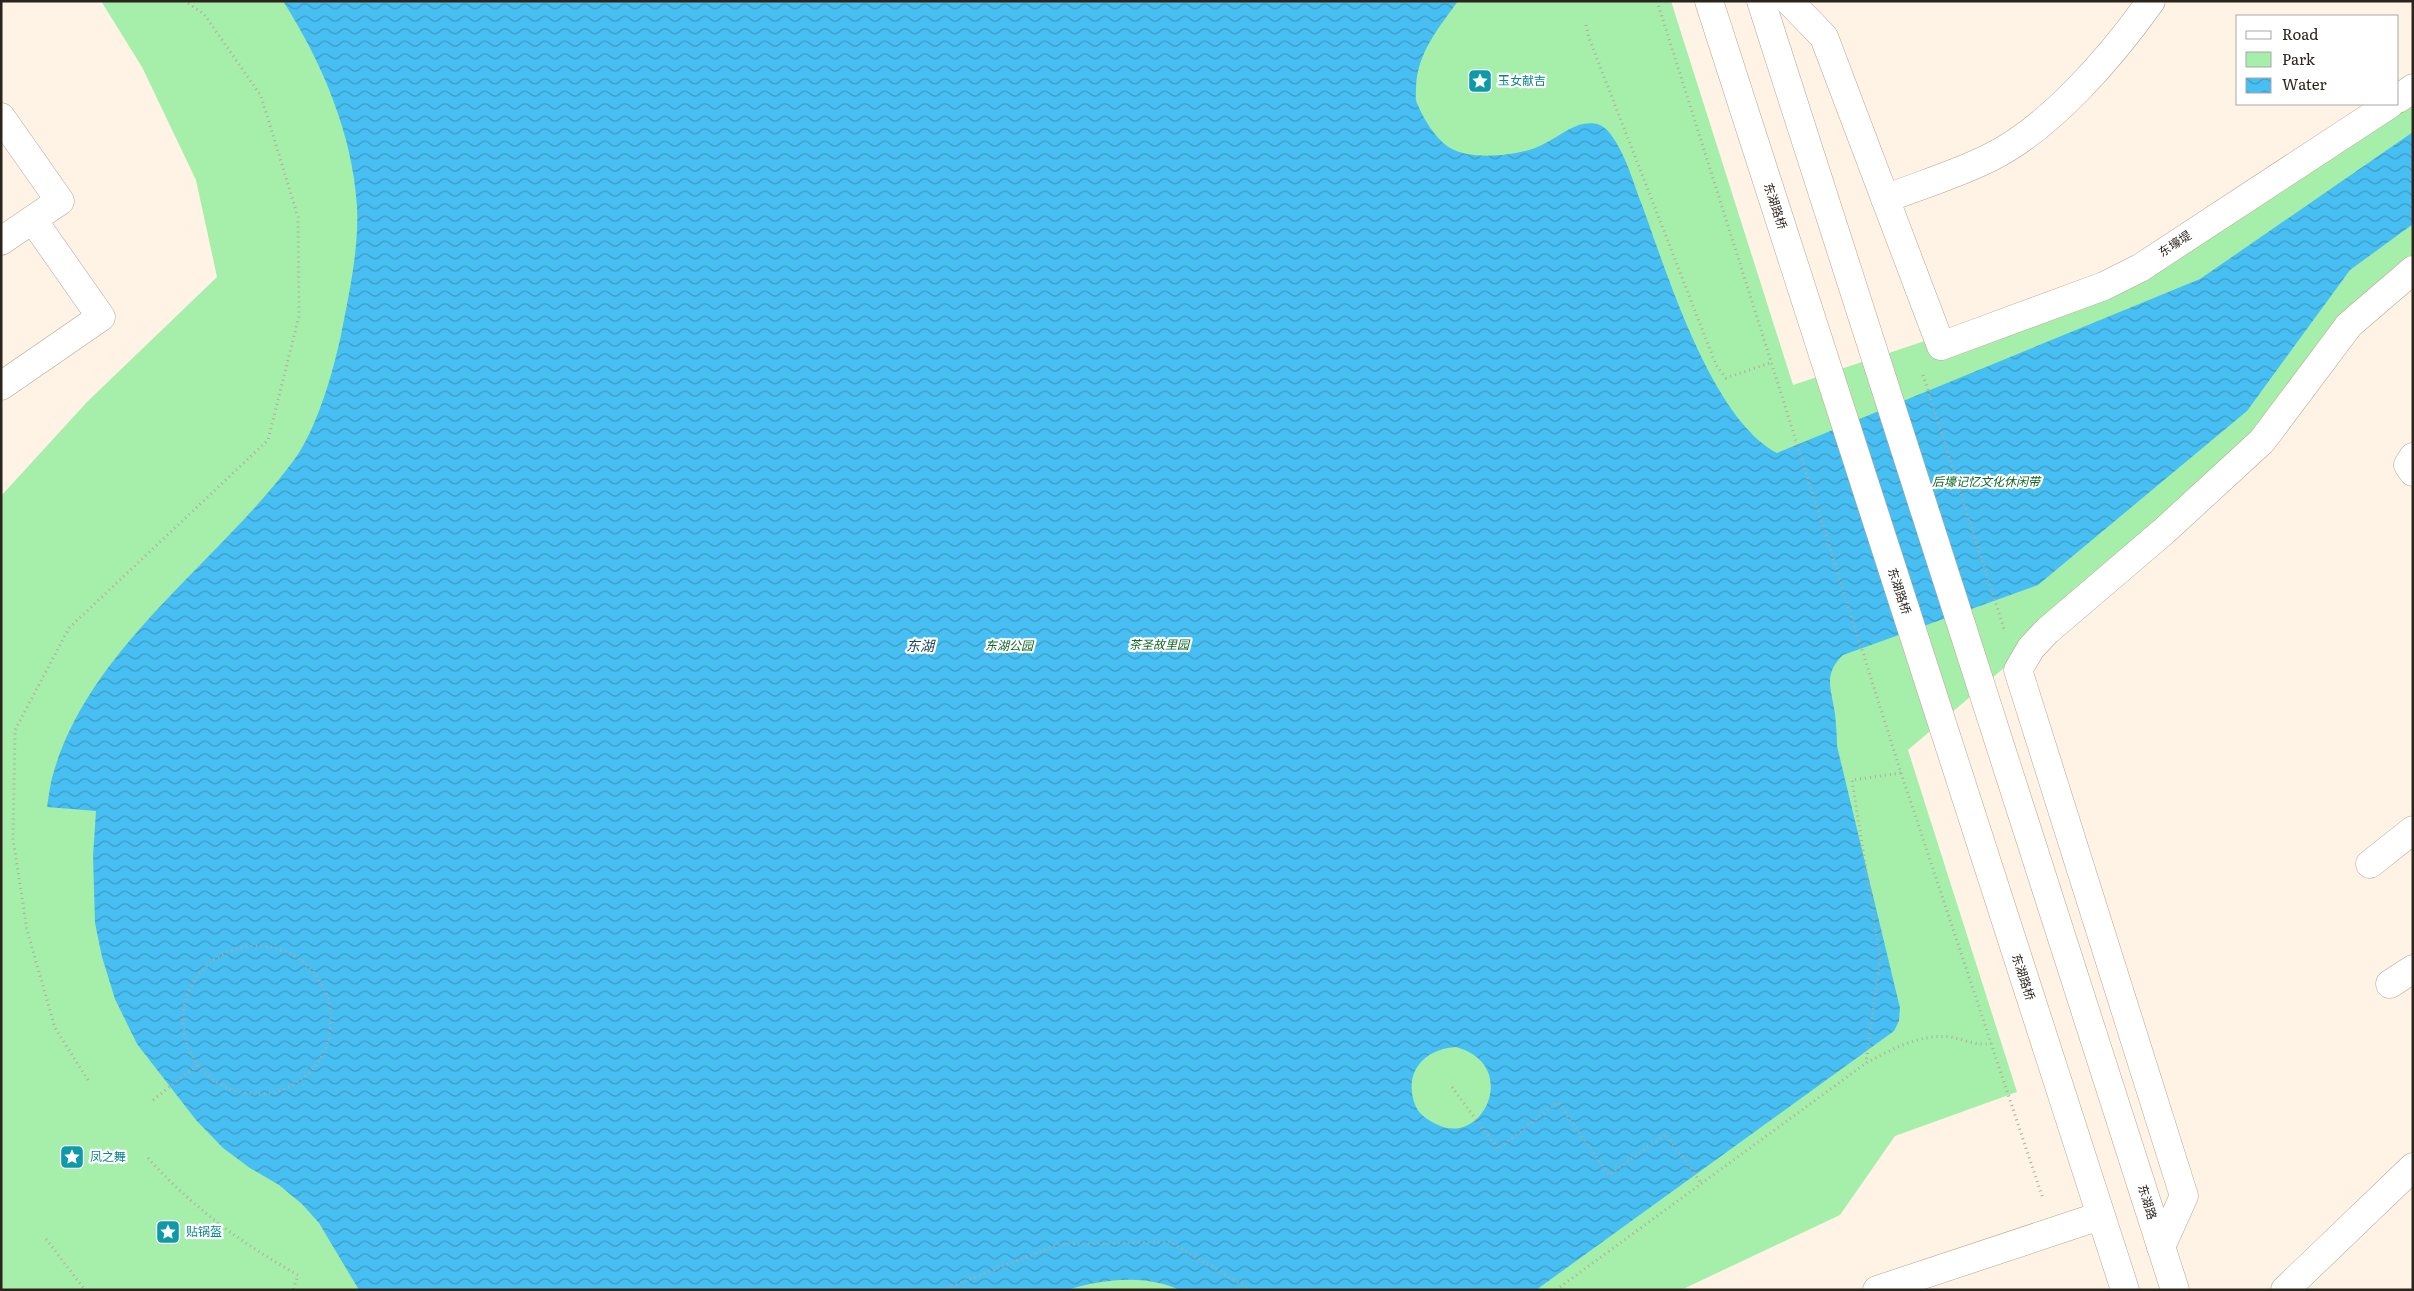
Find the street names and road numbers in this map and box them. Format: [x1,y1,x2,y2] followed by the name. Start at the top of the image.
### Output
[1760,180,1792,231] street label: 东湖路桥
[2154,226,2194,261] street label: 东壕堤
[1884,565,1916,616] street label: 东湖路桥
[2008,951,2040,1002] street label: 东湖路桥
[2134,1182,2162,1222] street label: 东湖路

